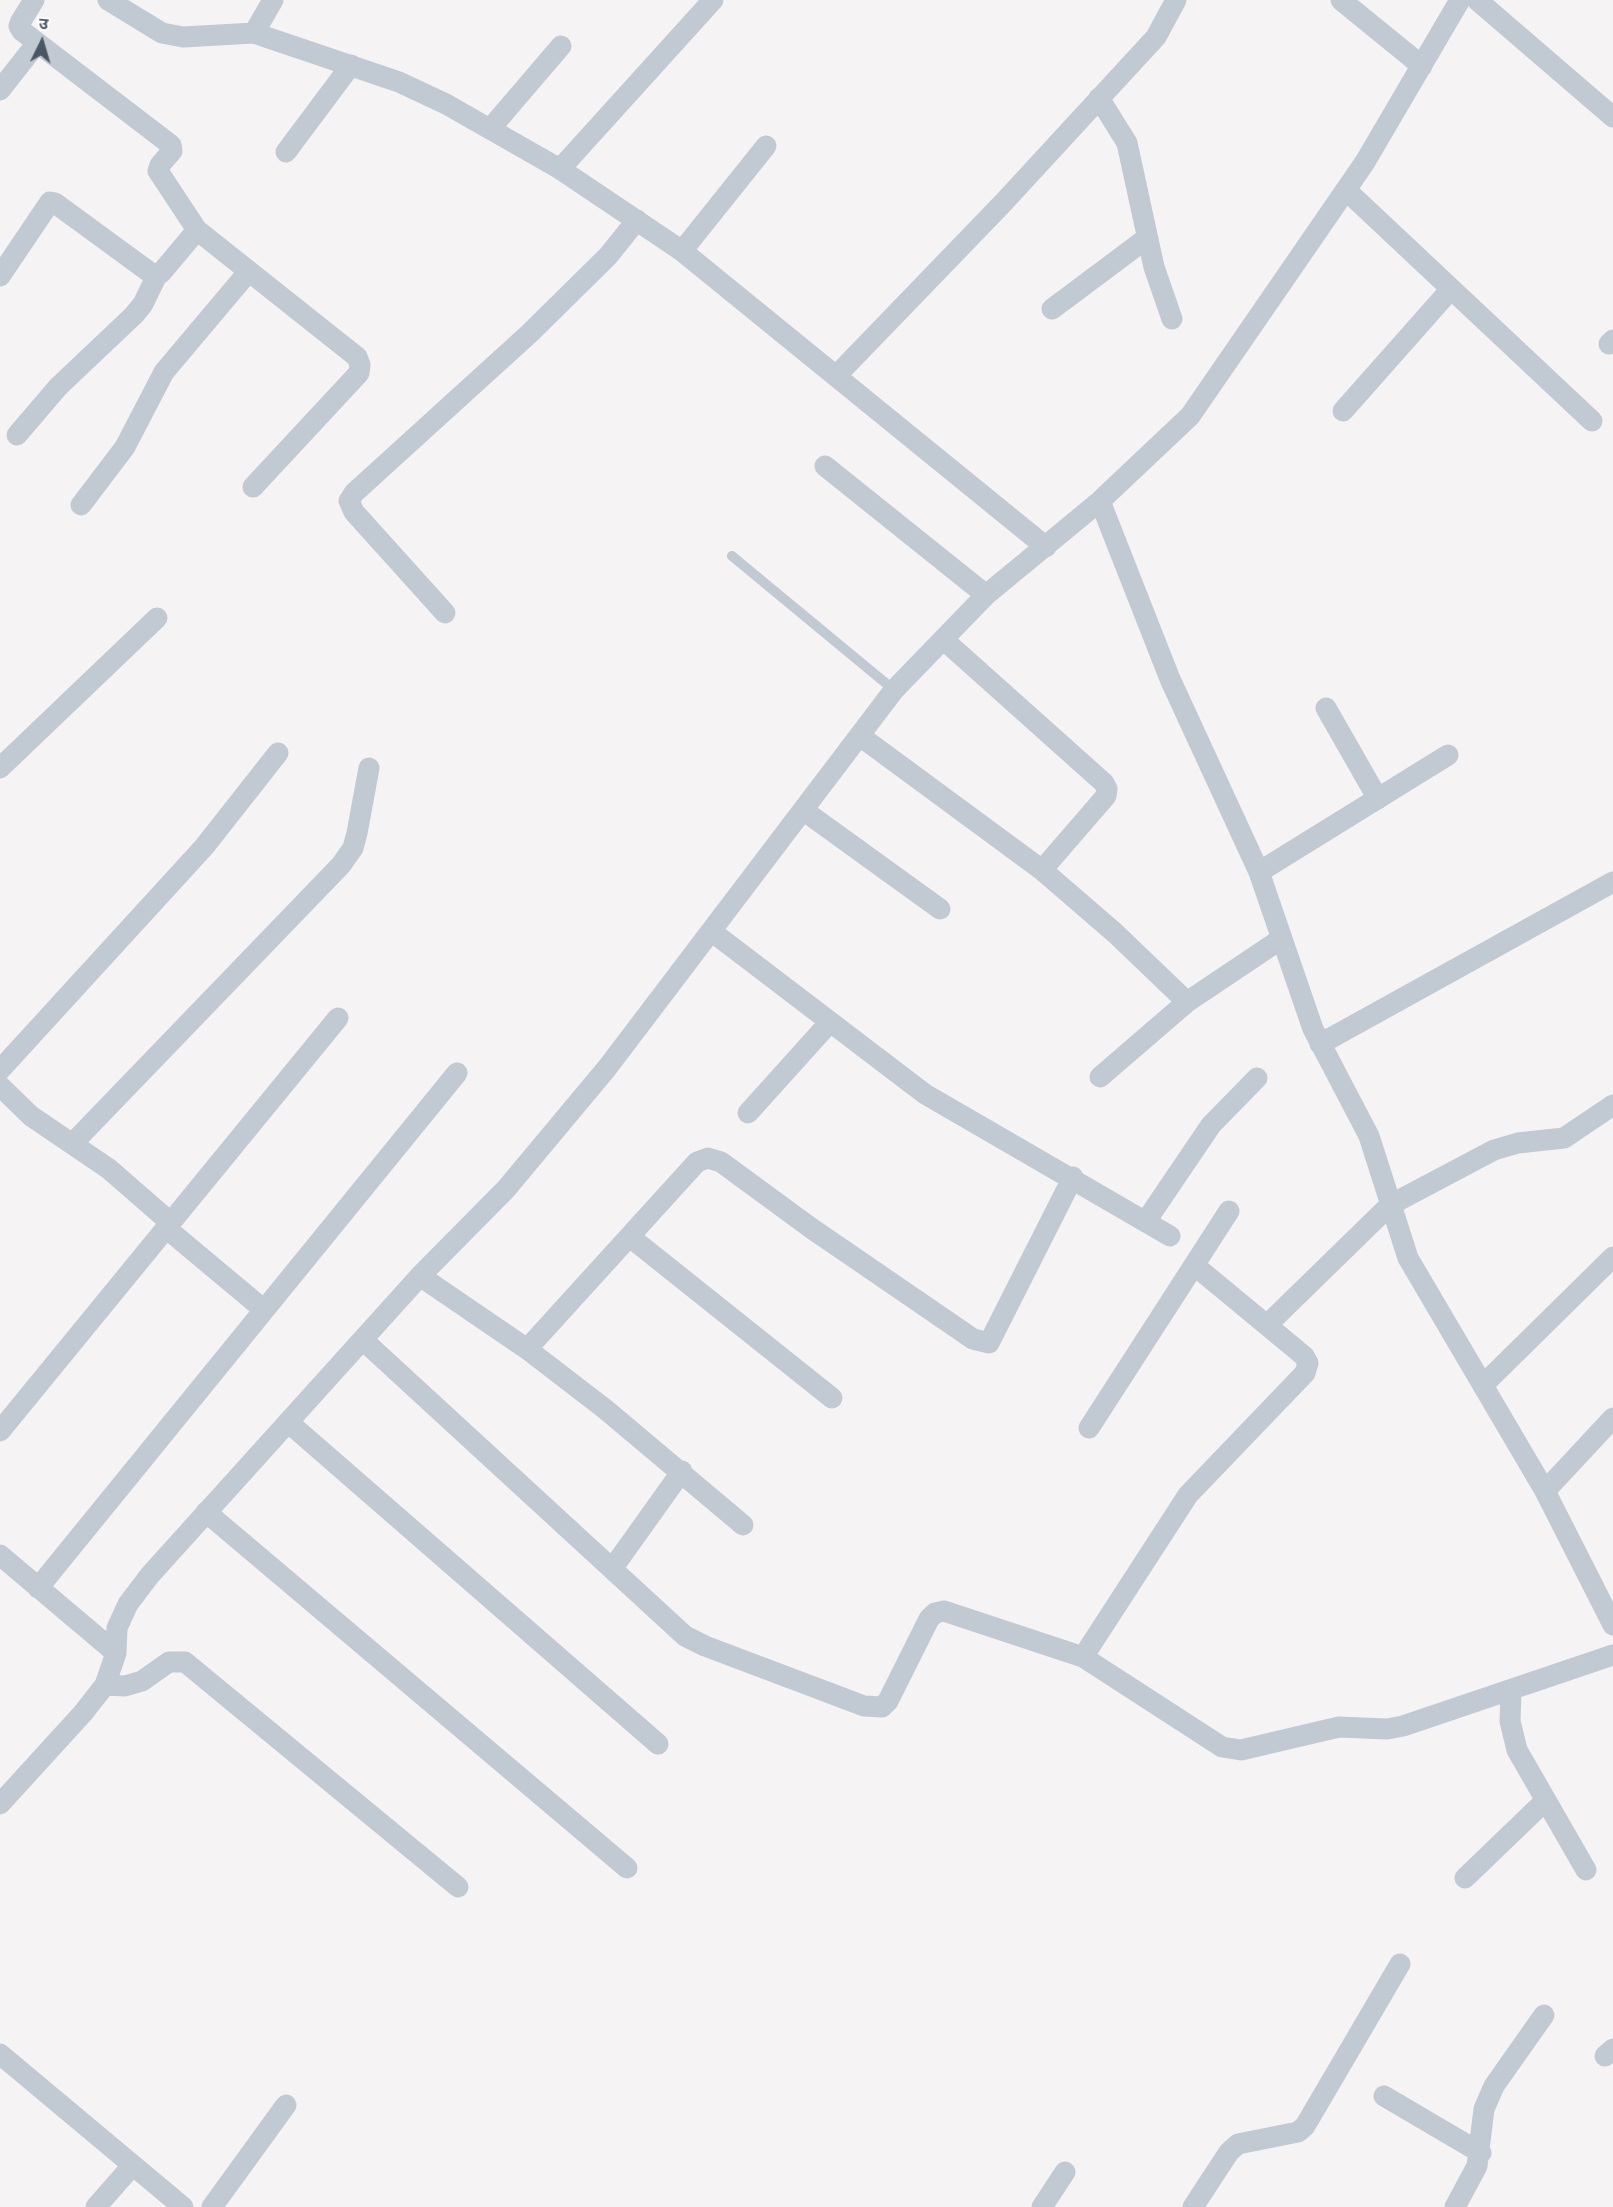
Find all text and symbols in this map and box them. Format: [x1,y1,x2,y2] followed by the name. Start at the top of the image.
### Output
[12,12,72,72] north arrow
[38,13,49,34] text: उ

